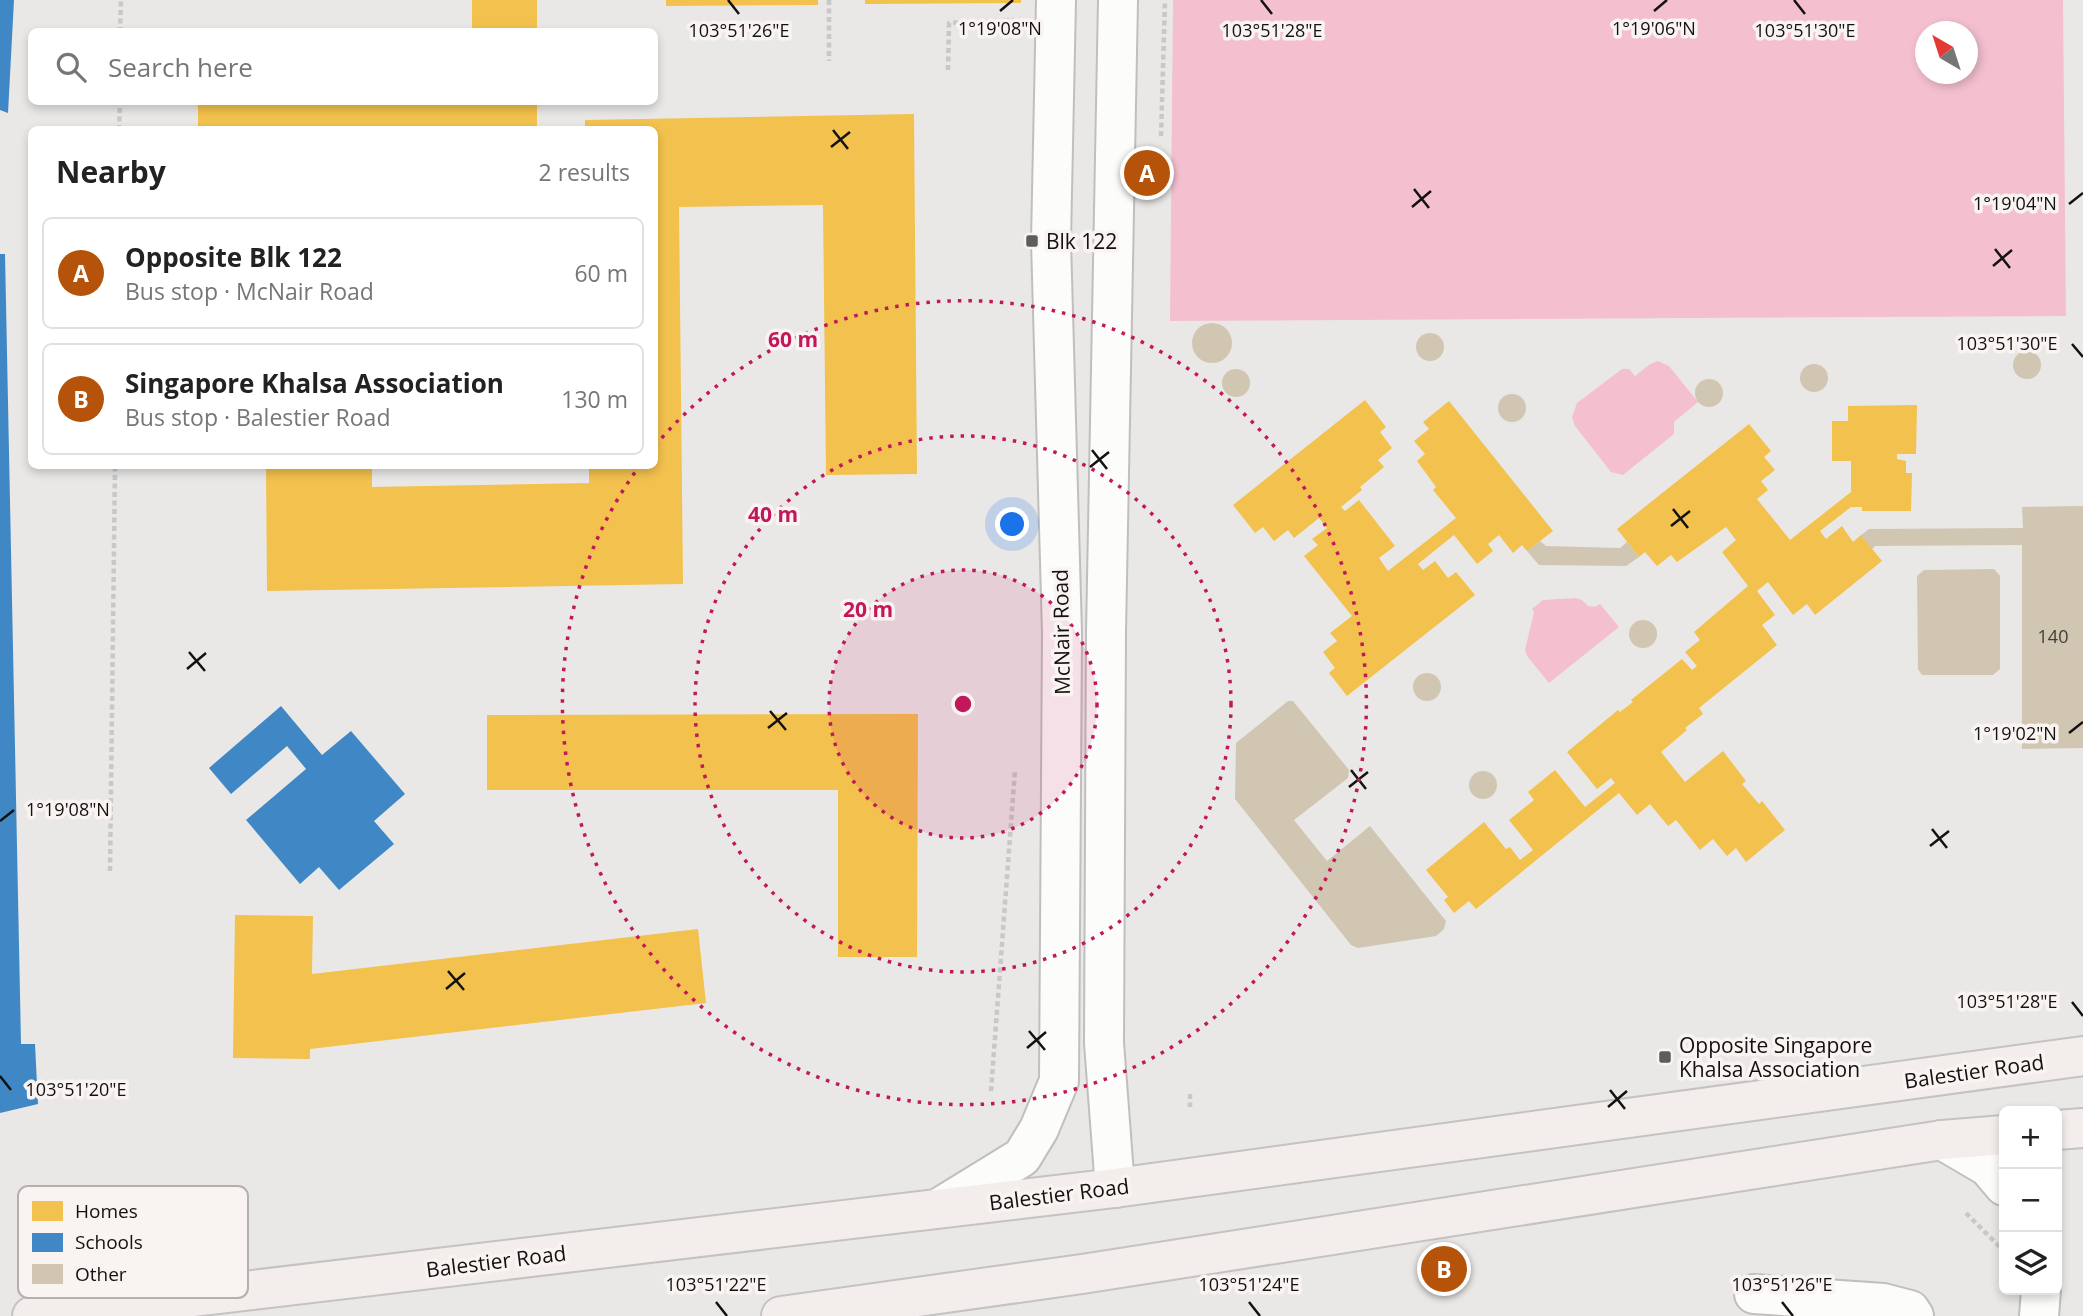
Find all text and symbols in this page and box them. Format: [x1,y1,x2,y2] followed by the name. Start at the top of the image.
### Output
[958,16,1042,40] text: 1°19'08"N
[1612,16,1696,40] text: 1°19'06"N
[689,18,789,42] text: 103°51'26"E
[1222,18,1322,42] text: 103°51'28"E
[1755,18,1855,42] text: 103°51'30"E
[1915,21,1978,84] north arrow
[28,28,658,105] search box
[52,48,90,86] icon: search
[108,49,253,85] text: Search here
[1124,147,1170,199] pin: A
[56,151,166,192] text: Nearby
[539,156,630,188] text: 2 results
[1973,191,2057,215] text: 1°19'04"N
[1046,227,1117,255] place label: Blk 122
[1024,233,1040,249] marker: Blk 122
[125,239,342,275] text: Opposite Blk 122
[73,257,89,289] text: A
[574,257,628,289] text: 60 m
[125,275,374,307] text: Bus stop · McNair Road
[768,325,818,353] text: 60 m
[1957,331,2057,355] text: 103°51'30"E
[125,365,504,401] text: Singapore Khalsa Association
[73,383,89,415] text: B
[561,383,628,415] text: 130 m
[125,401,390,433] text: Bus stop · Balestier Road
[748,500,798,528] text: 40 m
[995,507,1029,541] your location
[1046,569,1076,695] street label: McNair Road
[843,595,893,623] text: 20 m
[2038,624,2068,648] house number: 140
[951,692,975,716] centre of rings
[1973,721,2057,745] text: 1°19'02"N
[26,797,110,821] text: 1°19'08"N
[1957,989,2057,1013] text: 103°51'28"E
[1679,1031,1872,1083] place label: Opposite Singapore Khalsa Association
[1902,1047,2046,1095] street label: Balestier Road
[1657,1049,1673,1065] marker: Opposite Singapore Khalsa Association
[26,1077,126,1101] text: 103°51'20"E
[1999,1106,2062,1295] map controls
[1999,1106,2062,1169] button: +
[1999,1169,2062,1232] button: −
[987,1172,1131,1216] street label: Balestier Road
[18,1186,248,1298] legend
[75,1198,138,1224] text: Homes
[75,1229,143,1255] text: Schools
[1999,1232,2062,1295] button: layers
[424,1239,568,1283] street label: Balestier Road
[1421,1243,1467,1295] pin: B
[75,1261,127,1287] text: Other
[666,1272,766,1296] text: 103°51'22"E
[1199,1272,1299,1296] text: 103°51'24"E
[1732,1272,1832,1296] text: 103°51'26"E

